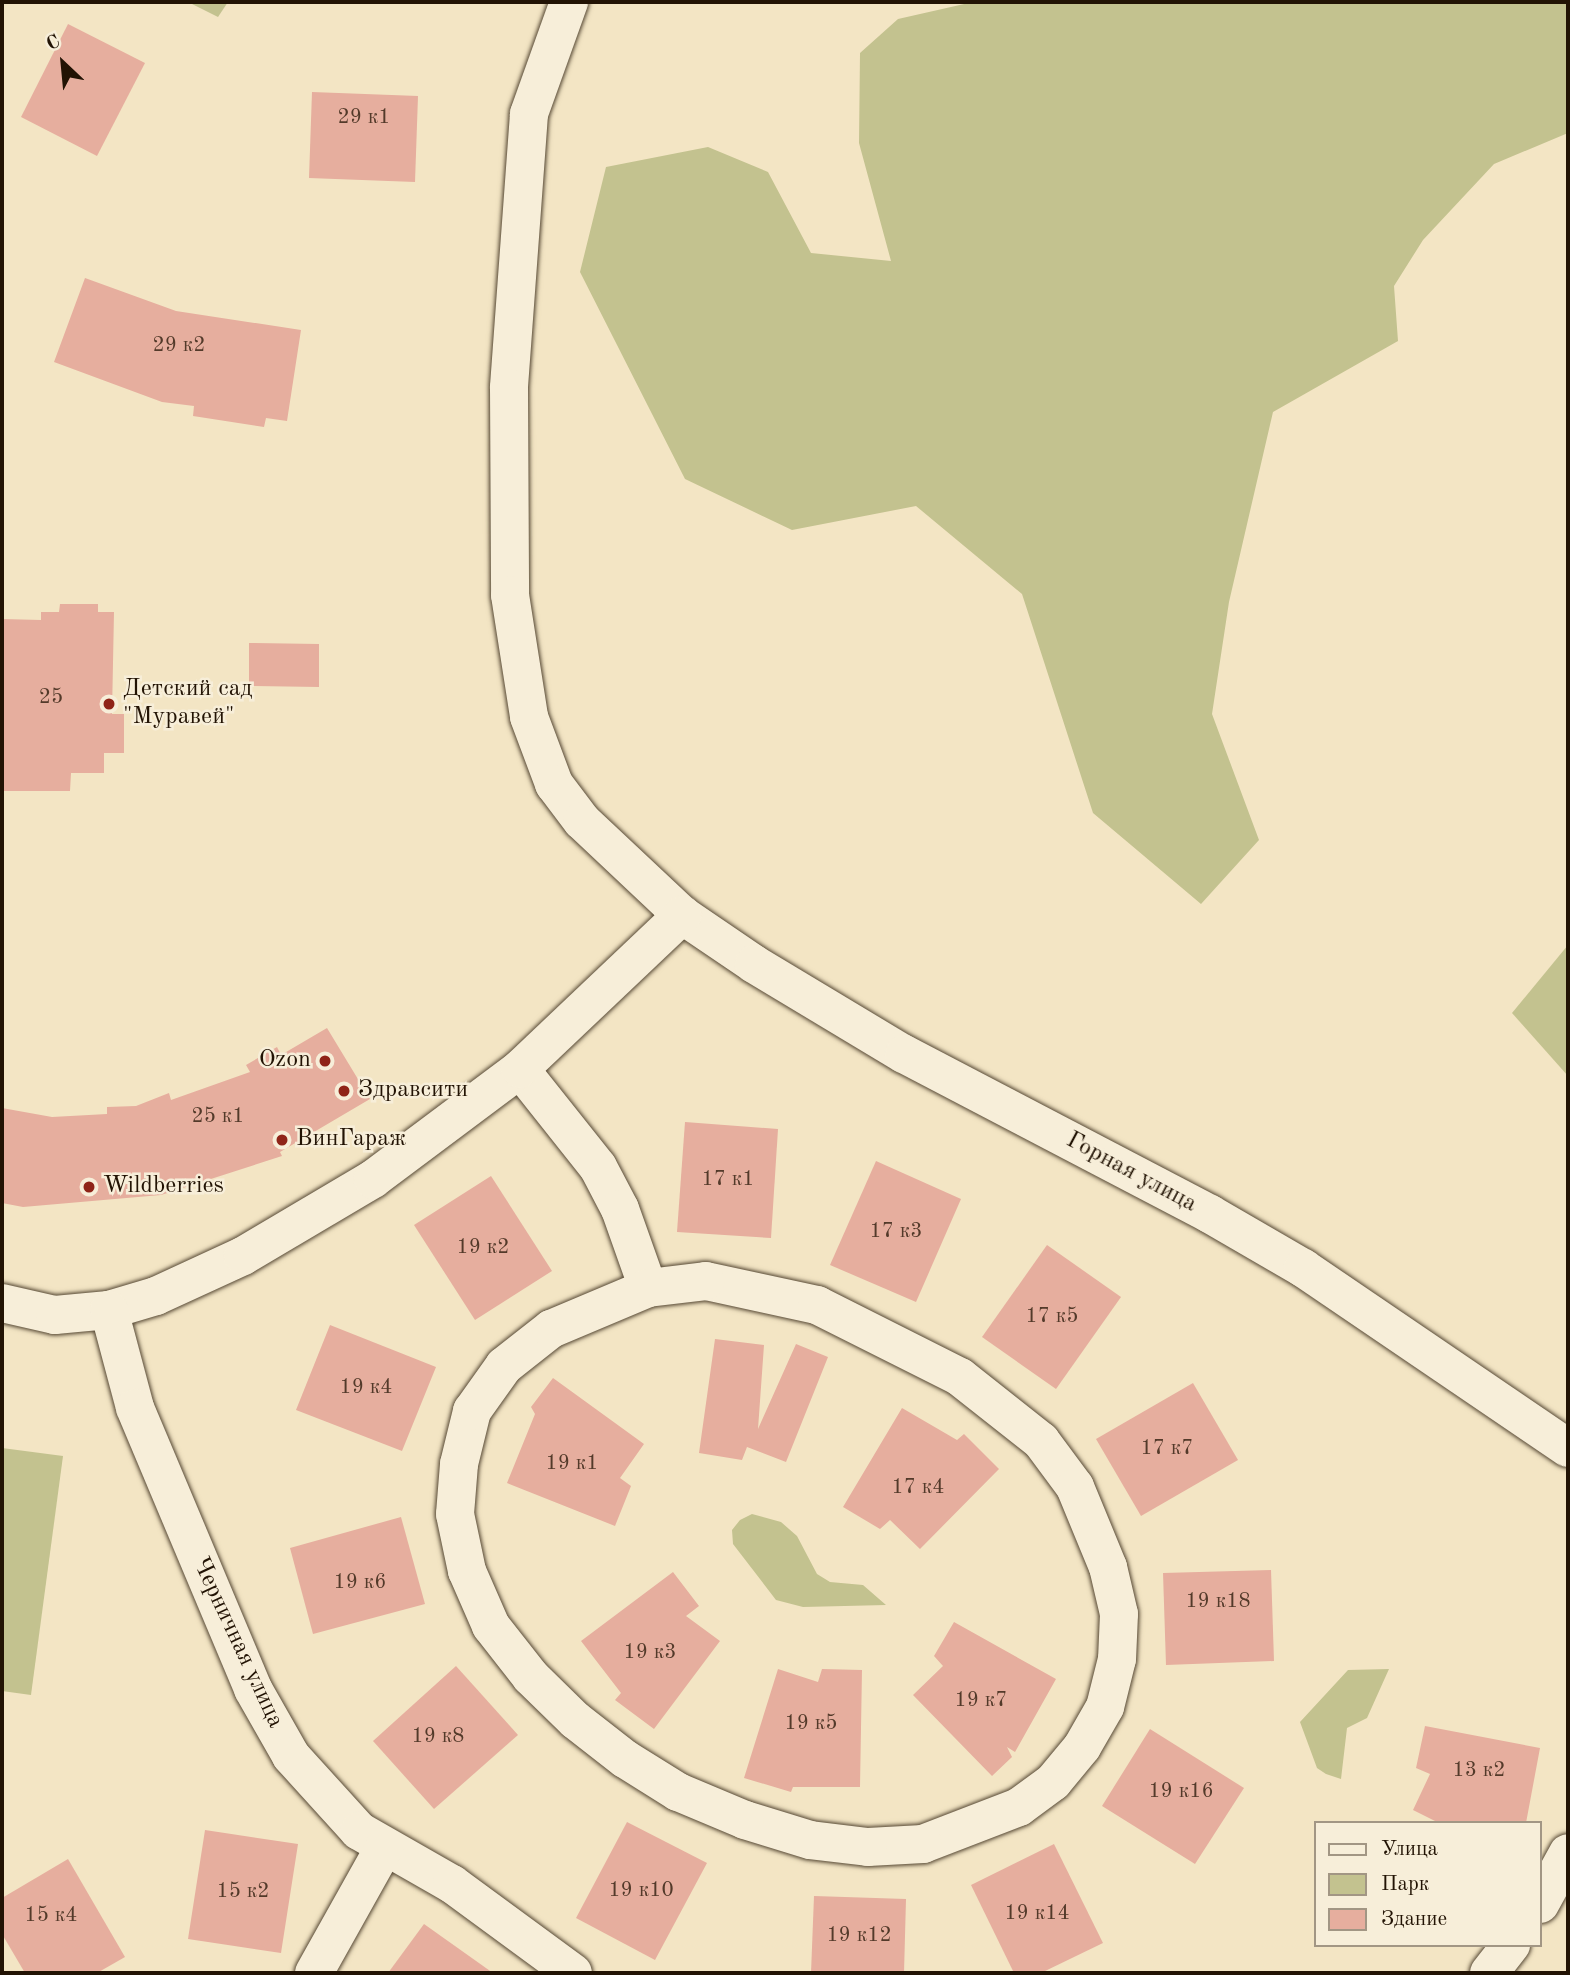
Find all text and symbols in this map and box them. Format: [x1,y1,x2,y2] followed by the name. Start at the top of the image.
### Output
[28,28,98,98] north arrow
[44,32,63,55] text: С
[338,105,390,131] house number: 29 к1
[153,333,205,359] house number: 29 к2
[123,676,252,732] place label: Детский сад "Муравей"
[39,685,63,711] house number: 25
[101,696,117,712] marker: Детский сад "Муравей"
[259,1047,311,1075] place label: Ozon
[317,1053,333,1069] marker: Ozon
[358,1077,468,1105] place label: Здравсити
[336,1083,352,1099] marker: Здравсити
[192,1104,244,1130] house number: 25 к1
[296,1126,406,1154] place label: ВинГараж
[1061,1127,1201,1219] street label: Горная улица
[274,1132,290,1148] marker: ВинГараж
[702,1167,754,1193] house number: 17 к1
[103,1173,224,1201] place label: Wildberries
[81,1179,97,1195] marker: Wildberries
[870,1219,922,1245] house number: 17 к3
[457,1235,509,1261] house number: 19 к2
[1026,1304,1078,1330] house number: 17 к5
[340,1375,392,1401] house number: 19 к4
[1141,1436,1193,1462] house number: 17 к7
[546,1451,598,1477] house number: 19 к1
[892,1475,944,1501] house number: 17 к4
[185,1553,289,1733] street label: Черничная улица
[334,1570,386,1596] house number: 19 к6
[1185,1589,1251,1615] house number: 19 к18
[624,1640,676,1666] house number: 19 к3
[955,1688,1007,1714] house number: 19 к7
[785,1711,837,1737] house number: 19 к5
[412,1724,464,1750] house number: 19 к8
[1453,1758,1505,1784] house number: 13 к2
[1148,1779,1214,1805] house number: 19 к16
[1314,1821,1542,1947] legend
[1381,1839,1438,1860] text: Улица
[1381,1874,1429,1895] text: Парк
[608,1878,674,1904] house number: 19 к10
[217,1879,269,1905] house number: 15 к2
[1004,1901,1070,1927] house number: 19 к14
[25,1903,77,1929] house number: 15 к4
[1381,1909,1447,1930] text: Здание
[826,1923,892,1949] house number: 19 к12

